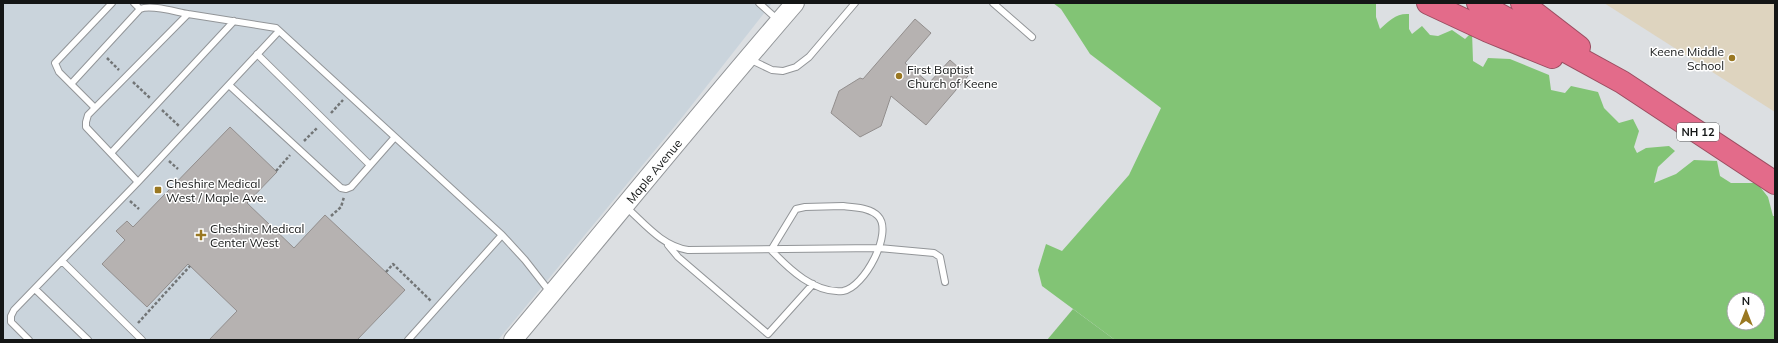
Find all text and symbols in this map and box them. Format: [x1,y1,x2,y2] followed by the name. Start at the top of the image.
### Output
[1650,44,1724,73] place label: Keene Middle School
[1727,53,1737,63] marker: Keene Middle School
[907,62,998,91] place label: First Baptist Church of Keene
[894,71,904,81] marker: First Baptist Church of Keene
[1677,123,1719,141] road number: NH 12
[623,136,685,206] street label: Maple Avenue
[166,176,266,205] place label: Cheshire Medical West / Maple Ave.
[153,185,163,195] marker: Cheshire Medical West / Maple Ave.
[210,221,304,250] place label: Cheshire Medical Center West
[195,229,207,241] marker: Cheshire Medical Center West
[1726,291,1766,331] north arrow
[1742,294,1750,308] text: N

